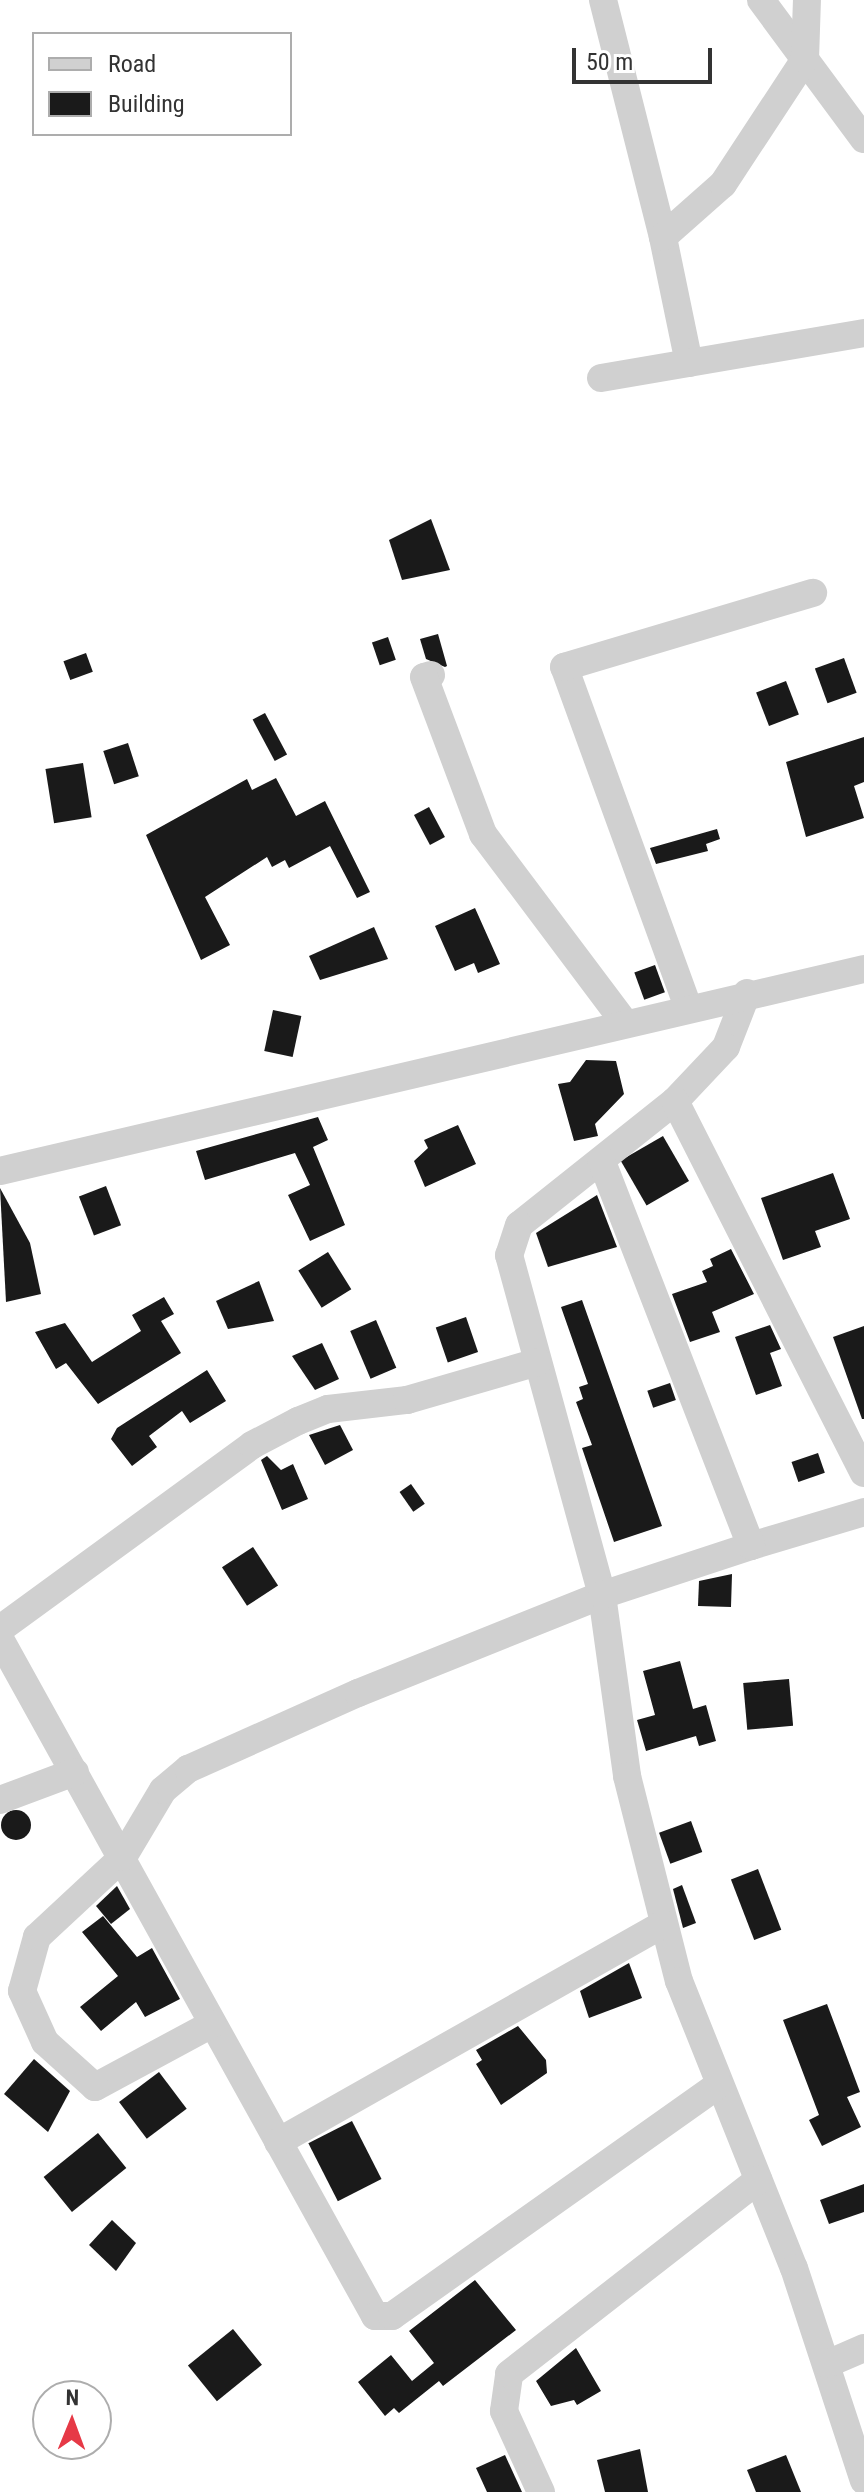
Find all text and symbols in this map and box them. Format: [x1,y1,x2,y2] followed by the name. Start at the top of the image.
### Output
[32,32,292,136] legend
[576,32,716,82] scale bar
[586,48,633,76] text: 50 m
[108,50,156,78] text: Road
[108,90,185,118] text: Building
[32,2380,112,2460] north arrow
[65,2385,79,2410] text: N

